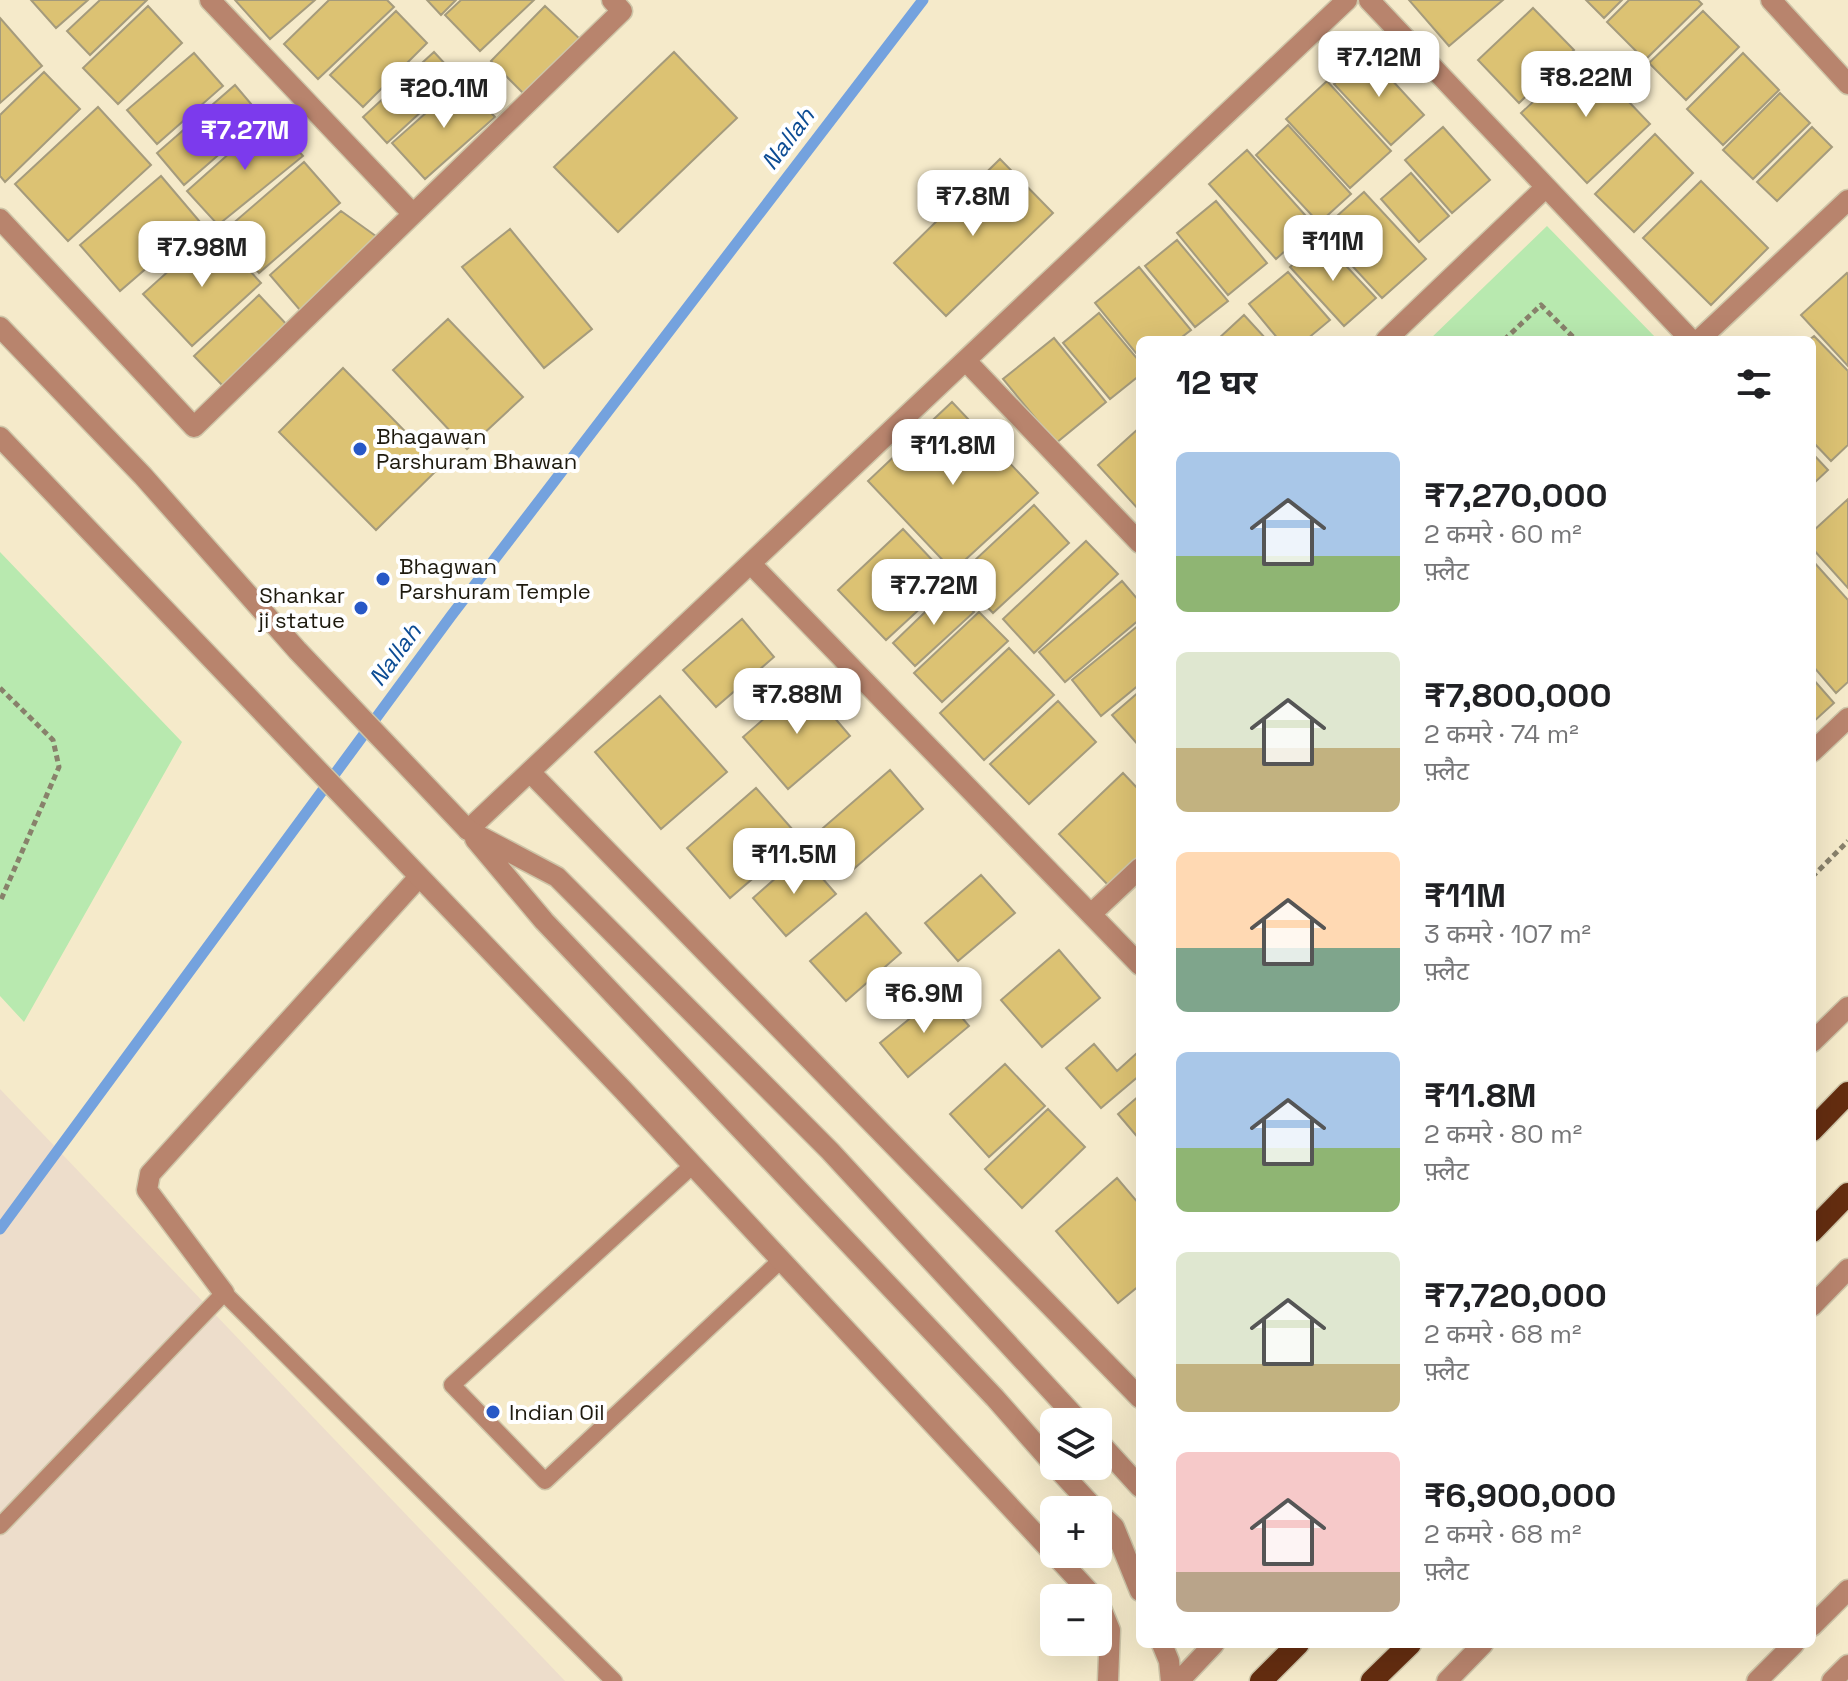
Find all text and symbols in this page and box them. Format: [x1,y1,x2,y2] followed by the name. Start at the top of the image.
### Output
[1314,31,1444,99] pin: ₹7.12M
[1336,40,1422,74] text: ₹7.12M
[1521,51,1651,119] pin: ₹8.22M
[1539,60,1633,94] text: ₹8.22M
[379,62,509,130] pin: ₹20.1M
[399,71,489,105] text: ₹20.1M
[754,100,822,176] water label: Nallah
[180,104,310,172] pin: ₹7.27M
[200,113,290,147] text: ₹7.27M
[917,170,1029,238] pin: ₹7.8M
[935,179,1011,213] text: ₹7.8M
[1286,215,1380,283] pin: ₹11M
[137,221,267,289] pin: ₹7.98M
[1302,224,1364,258] text: ₹11M
[156,230,248,264] text: ₹7.98M
[1176,361,1257,404] text: 12 घर
[1732,362,1776,406] icon: filters
[888,419,1018,487] pin: ₹11.8M
[376,422,577,475] place label: Bhagawan Parshuram Bhawan
[910,428,996,462] text: ₹11.8M
[351,440,369,458] marker: Bhagawan Parshuram Bhawan
[1424,474,1608,517] text: ₹7,270,000
[1240,484,1336,580] icon: home
[1424,517,1582,551] text: 2 कमरे · 60 m²
[399,552,591,605] place label: Bhagwan Parshuram Temple
[1424,554,1469,588] text: फ़्लैट
[869,559,999,627] pin: ₹7.72M
[890,568,978,602] text: ₹7.72M
[374,570,392,588] marker: Bhagwan Parshuram Temple
[258,581,345,634] place label: Shankar ji statue
[352,599,370,617] marker: Shankar ji statue
[361,616,428,692] water label: Nallah
[732,668,862,736] pin: ₹7.88M
[1424,674,1611,717] text: ₹7,800,000
[752,677,842,711] text: ₹7.88M
[1240,684,1336,780] icon: home
[1424,717,1579,751] text: 2 कमरे · 74 m²
[1424,754,1469,788] text: फ़्लैट
[729,828,859,896] pin: ₹11.5M
[751,837,837,871] text: ₹11.5M
[1424,874,1506,917] text: ₹11M
[1240,884,1336,980] icon: home
[1424,917,1591,951] text: 3 कमरे · 107 m²
[1424,954,1469,988] text: फ़्लैट
[868,967,980,1035] pin: ₹6.9M
[885,976,963,1010] text: ₹6.9M
[1424,1074,1536,1117] text: ₹11.8M
[1240,1084,1336,1180] icon: home
[1424,1117,1582,1151] text: 2 कमरे · 80 m²
[1424,1154,1469,1188] text: फ़्लैट
[1424,1274,1607,1317] text: ₹7,720,000
[1240,1284,1336,1380] icon: home
[1424,1317,1581,1351] text: 2 कमरे · 68 m²
[1424,1354,1469,1388] text: फ़्लैट
[509,1398,605,1426] place label: Indian Oil
[484,1403,502,1421] marker: Indian Oil
[1040,1408,1112,1656] map controls
[1040,1408,1112,1480] button: layers
[1424,1474,1616,1517] text: ₹6,900,000
[1240,1484,1336,1580] icon: home
[1040,1496,1112,1568] button: +
[1424,1517,1581,1551] text: 2 कमरे · 68 m²
[1424,1554,1469,1588] text: फ़्लैट
[1040,1584,1112,1656] button: −

